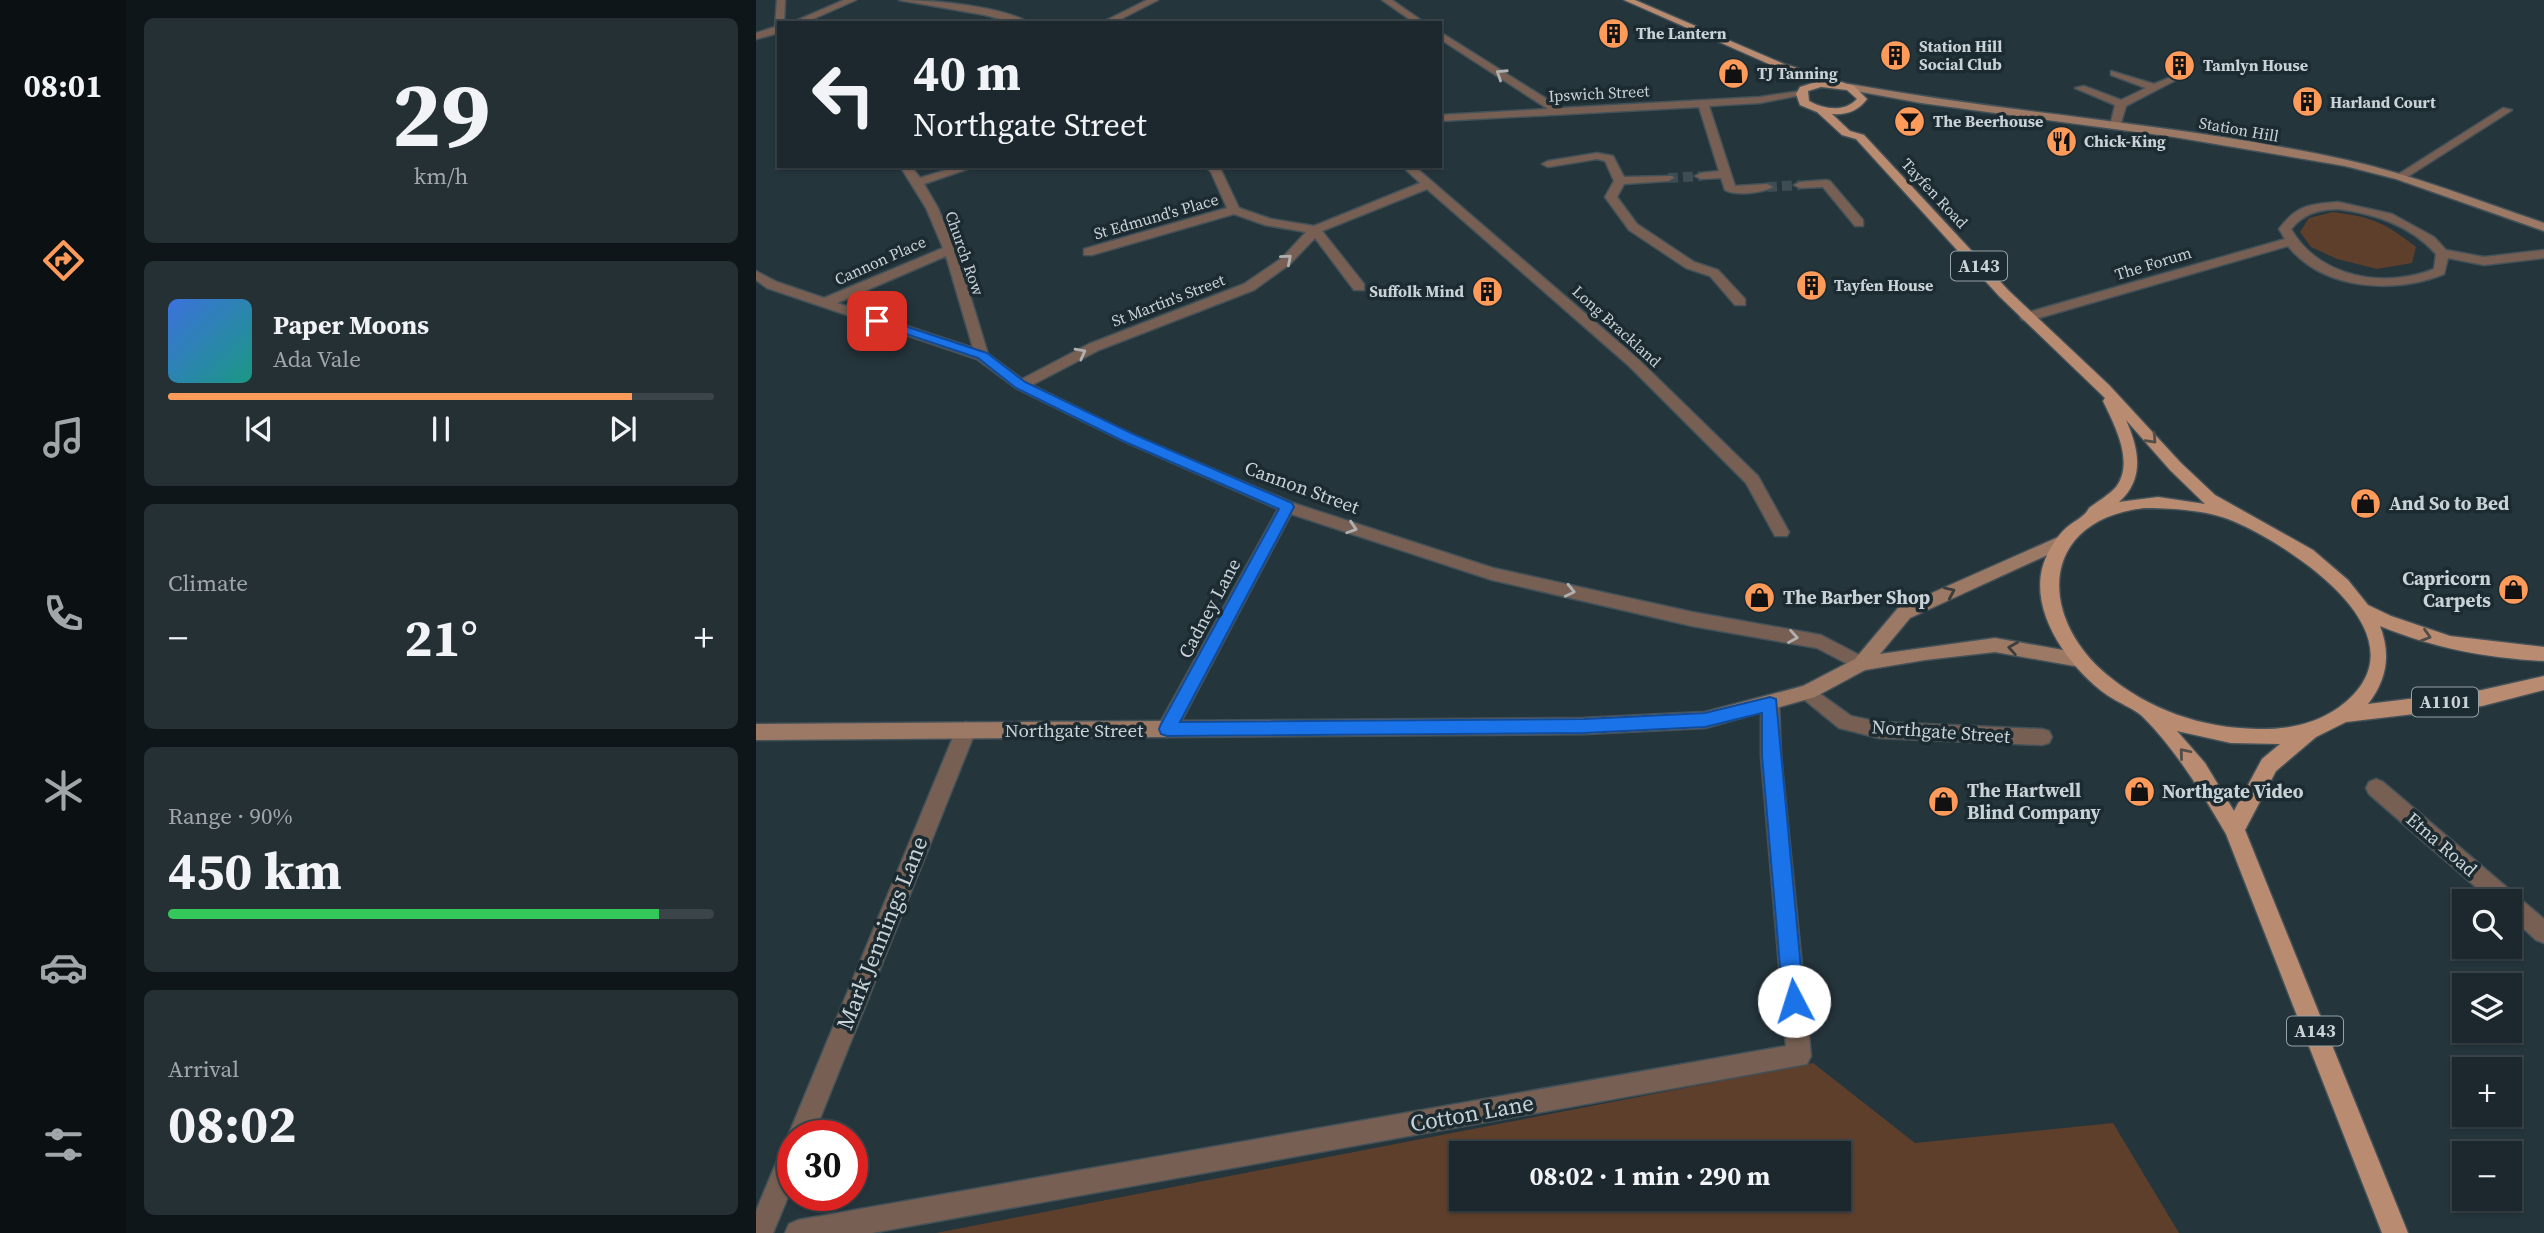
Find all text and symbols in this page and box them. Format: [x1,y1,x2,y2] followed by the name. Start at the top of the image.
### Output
[1596,16,1630,50] building icon: The Lantern
[1636,22,1727,44] place label: The Lantern
[1919,35,2002,75] place label: Station Hill Social Club
[1879,38,1913,72] building icon: Station Hill Social Club
[913,39,1021,106] text: 40 m
[2163,48,2197,82] building icon: Tamlyn House
[798,49,889,140] icon: left
[392,52,490,176] text: 29
[2203,54,2308,76] place label: Tamlyn House
[1717,56,1751,90] shop icon: TJ Tanning
[1757,62,1838,84] place label: TJ Tanning
[24,64,102,108] text: 08:01
[1495,69,1508,82] one-way arrow
[1548,79,1651,107] street label: Ipswich Street
[2290,85,2324,119] building icon: Harland Court
[2330,91,2436,113] place label: Harland Court
[913,103,1147,147] text: Northgate Street
[1893,104,1927,138] bar icon: The Beerhouse
[1933,110,2043,132] place label: The Beerhouse
[2197,111,2281,147] street label: Station Hill
[2044,124,2078,158] restaurant icon: Chick-King
[2084,130,2166,152] place label: Chick-King
[1897,153,1973,233] street label: Tayfen Road
[414,160,468,192] text: km/h
[1091,188,1221,244] street label: St Edmund's Place
[940,208,990,299] street label: Church Row
[831,230,929,290] street label: Cannon Place
[39,236,88,285] icon: directions
[2112,241,2194,285] street label: The Forum
[1951,252,2007,280] road number: A143
[1278,255,1291,267] one-way arrow
[1108,268,1228,332] street label: St Martin's Street
[1794,268,1828,302] building icon: Tayfen House
[1470,274,1504,308] building icon: Suffolk Mind
[1834,274,1933,296] place label: Tayfen House
[1369,280,1464,302] place label: Suffolk Mind
[1568,280,1666,372] street label: Long Brackland
[847,291,907,351] pin
[858,302,896,340] icon: arrive
[273,307,429,343] text: Paper Moons
[273,343,361,375] text: Ada Vale
[1074,348,1086,362] one-way arrow
[240,410,278,448] icon: previous
[422,410,460,448] icon: pause
[604,410,642,448] icon: next
[39,413,88,462] icon: music
[2144,431,2157,444] one-way arrow
[1241,454,1364,520] street label: Cannon Street
[2349,486,2383,520] shop icon: And So to Bed
[2389,490,2509,516] place label: And So to Bed
[1345,520,1358,534] one-way arrow
[1172,553,1246,663] street label: Cadney Lane
[2402,565,2491,613] place label: Capricorn Carpets
[168,567,248,599] text: Climate
[2497,572,2531,606] shop icon: Capricorn Carpets
[1743,580,1777,614] shop icon: The Barber Shop
[1564,583,1576,598] one-way arrow
[1783,584,1931,610] place label: The Barber Shop
[1943,586,1955,600] one-way arrow
[39,589,88,638] icon: phone
[404,602,478,673] text: 21°
[168,612,188,664] text: −
[694,612,714,664] text: +
[2419,628,2431,643] one-way arrow
[1787,629,1799,644] one-way arrow
[2007,641,2019,656] one-way arrow
[2412,688,2478,716] road number: A1101
[1871,713,2012,749] street label: Northgate Street
[1005,717,1144,743] street label: Northgate Street
[2180,748,2192,761] one-way arrow
[39,766,88,815] icon: climate
[2122,774,2156,808] shop icon: Northgate Video
[1967,777,2102,825] place label: The Hartwell Blind Company
[2162,778,2304,804] place label: Northgate Video
[1927,784,1961,818] shop icon: The Hartwell Blind Company
[168,800,293,832] text: Range · 90%
[2401,806,2483,882] street label: Etna Road
[829,831,935,1035] street label: Mark Jennings Lane
[168,835,342,906] text: 450 km
[2452,889,2522,1211] map controls
[2452,889,2522,959] button: search
[39,943,88,992] icon: car
[1757,964,1831,1038] position arrow
[2452,973,2522,1043] button: layers
[2287,1016,2343,1046] road number: A143
[168,1053,239,1085] text: Arrival
[2452,1057,2522,1127] button: +
[1408,1086,1536,1140] street label: Cotton Lane
[168,1088,296,1159] text: 08:02
[39,1120,88,1169] icon: filters
[777,1120,868,1211] speed limit sign: 30
[2452,1141,2522,1211] button: −
[1530,1158,1770,1194] text: 08:02 · 1 min · 290 m

